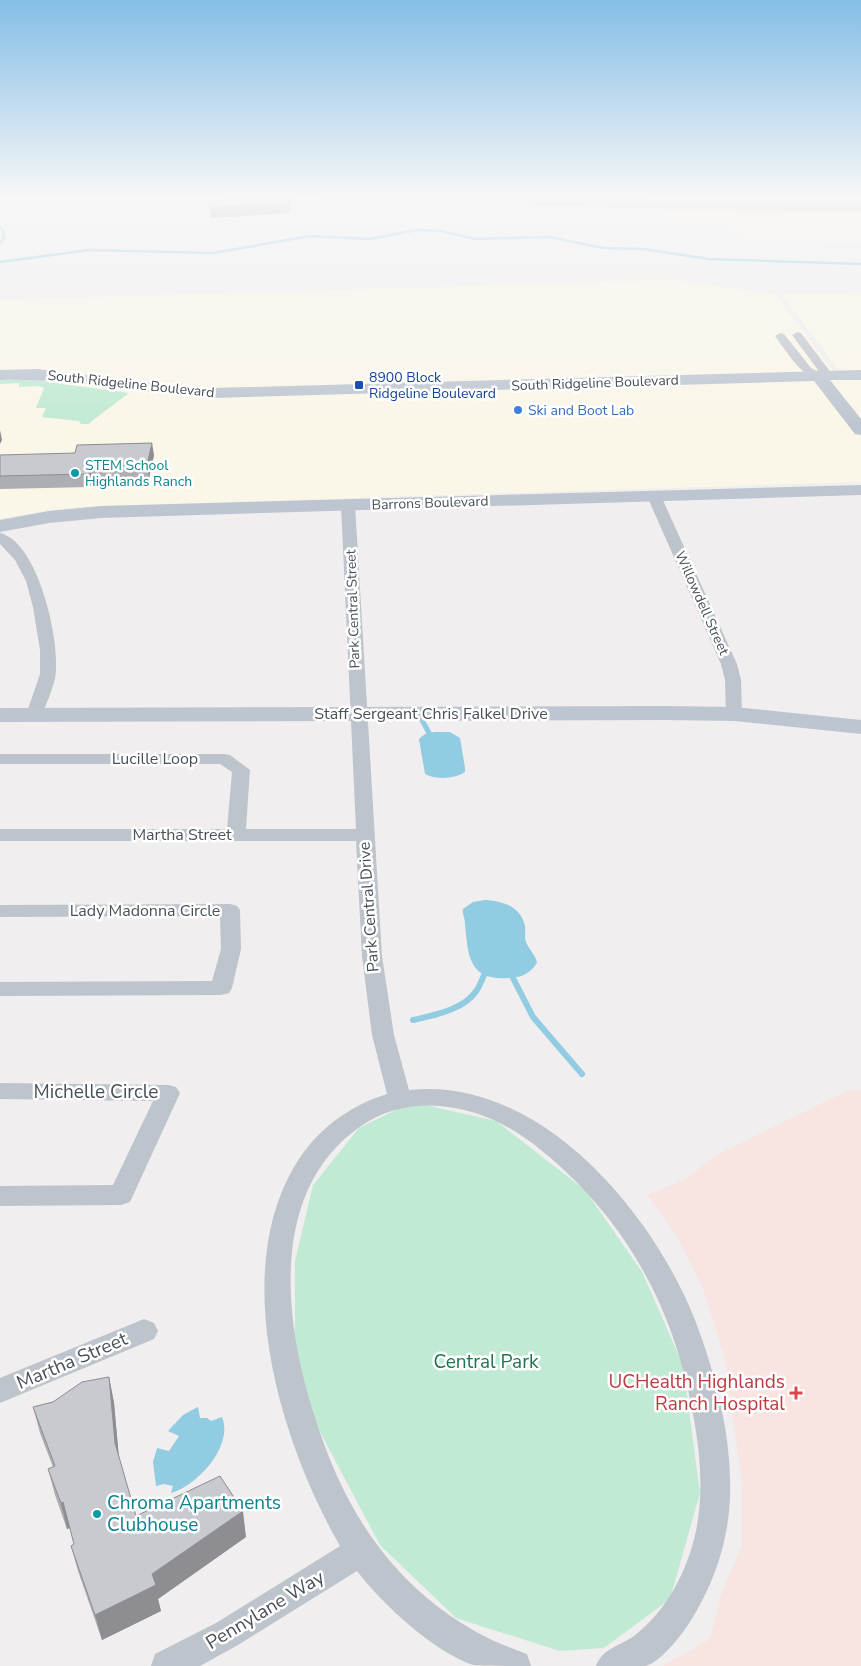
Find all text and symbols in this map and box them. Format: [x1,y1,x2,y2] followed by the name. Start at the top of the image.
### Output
[47,366,215,402] street label: South Ridgeline Boulevard
[369,368,496,403] place label: 8900 Block Ridgeline Boulevard
[511,371,679,395] street label: South Ridgeline Boulevard
[353,379,365,391] marker: 8900 Block Ridgeline Boulevard
[528,401,634,420] place label: Ski and Boot Lab
[512,404,524,416] marker: Ski and Boot Lab
[85,456,192,491] place label: STEM School Highlands Ranch
[69,467,81,479] marker: STEM School Highlands Ranch
[371,491,489,515] street label: Barrons Boulevard
[671,548,733,658] street label: Willowdell Street
[341,549,365,669] street label: Park Central Street
[314,703,548,725] street label: Staff Sergeant Chris Falkel Drive
[112,748,198,770] street label: Lucille Loop
[132,824,232,846] street label: Martha Street
[353,841,385,973] street label: Park Central Drive
[70,900,220,922] street label: Lady Madonna Circle
[34,1079,158,1105] street label: Michelle Circle
[13,1326,132,1396] street label: Martha Street
[434,1349,539,1375] park label: Central Park
[608,1369,785,1417] place label: UCHealth Highlands Ranch Hospital
[789,1386,803,1400] marker: UCHealth Highlands Ranch Hospital
[107,1490,281,1538] place label: Chroma Apartments Clubhouse
[91,1508,103,1520] marker: Chroma Apartments Clubhouse
[201,1564,329,1656] street label: Pennylane Way

